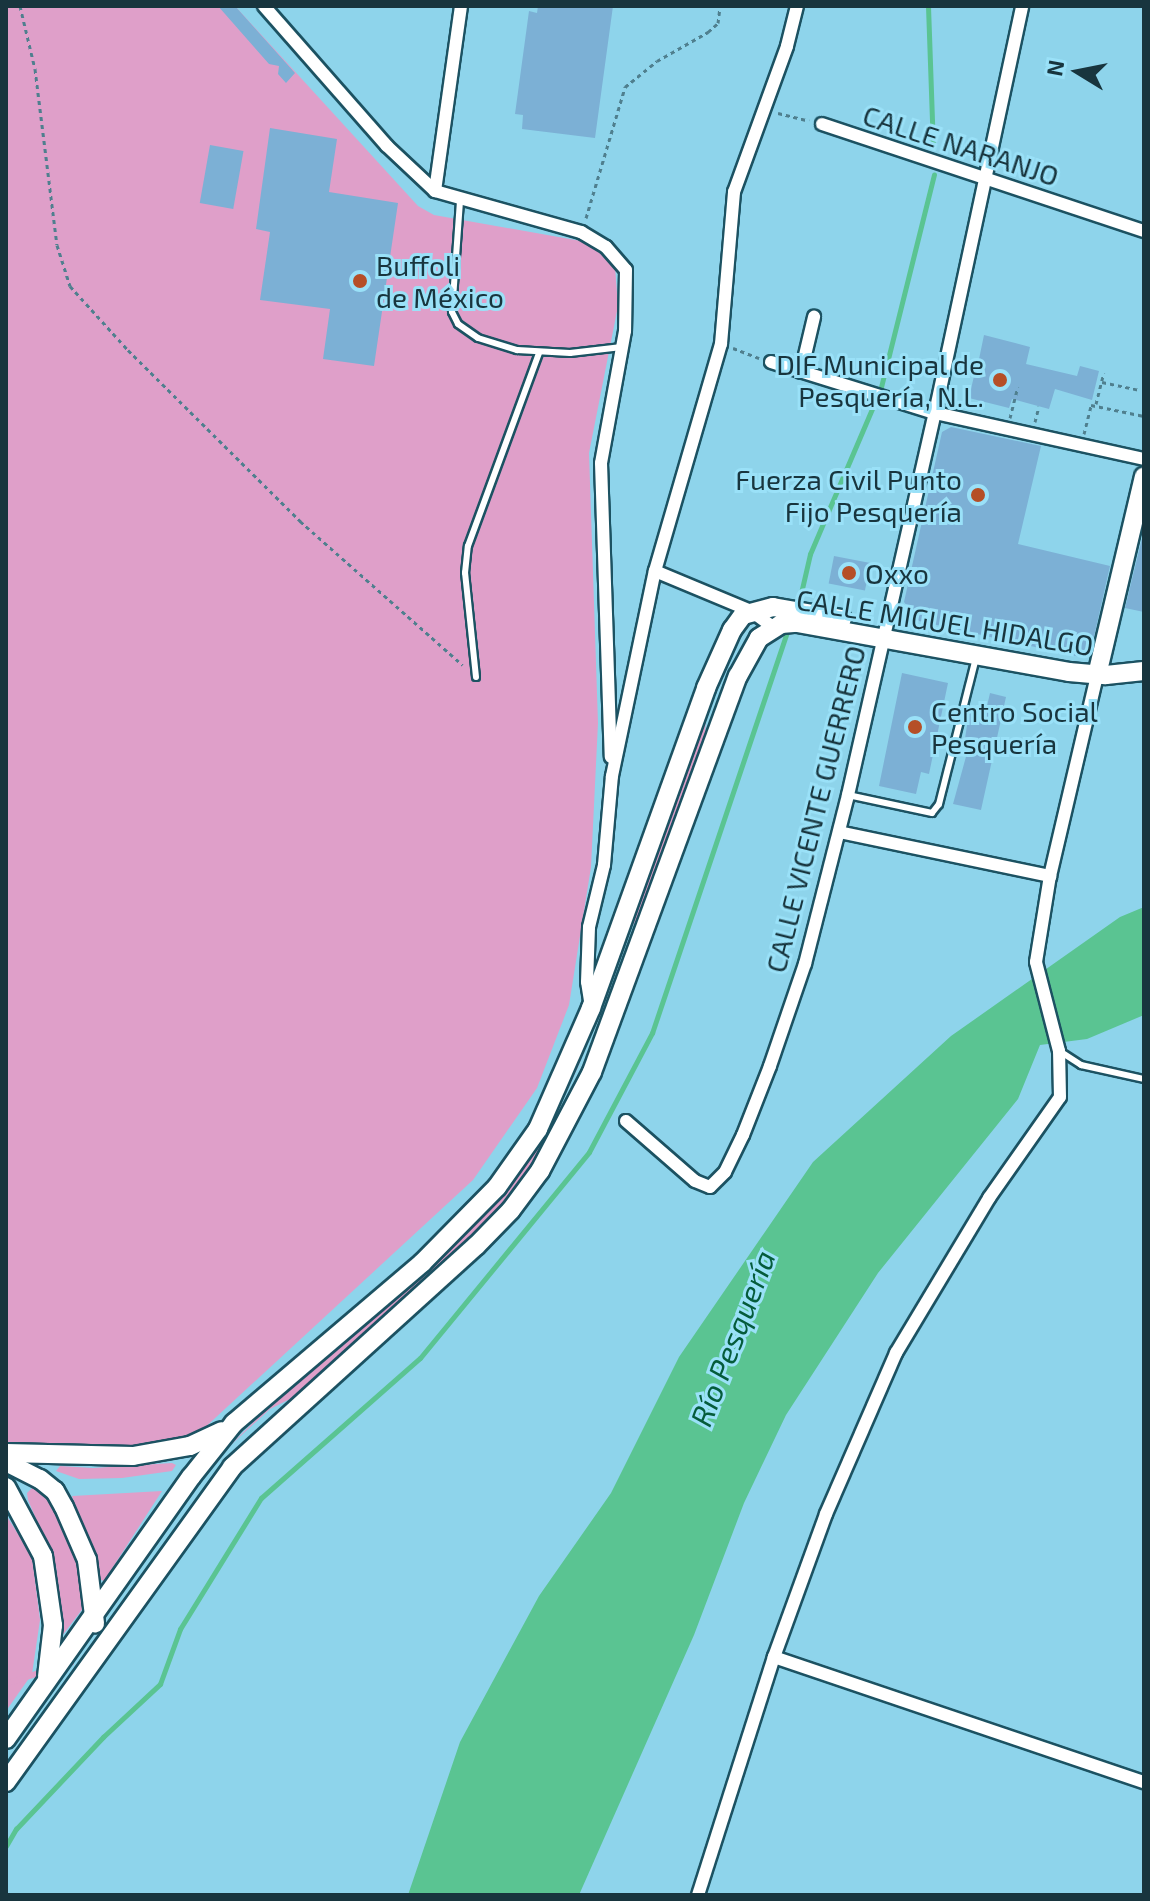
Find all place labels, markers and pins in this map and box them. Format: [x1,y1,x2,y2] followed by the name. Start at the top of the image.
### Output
[376,248,504,314] place label: Buffoli de México
[351,272,369,290] marker: Buffoli de México
[775,347,984,413] place label: DIF Municipal de Pesquería, N.L.
[991,371,1009,389] marker: DIF Municipal de Pesquería, N.L.
[735,462,962,528] place label: Fuerza Civil Punto Fijo Pesquería
[969,486,987,504] marker: Fuerza Civil Punto Fijo Pesquería
[865,556,929,590] place label: Oxxo
[840,564,858,582] marker: Oxxo
[931,694,1098,760] place label: Centro Social Pesquería
[906,718,924,736] marker: Centro Social Pesquería

